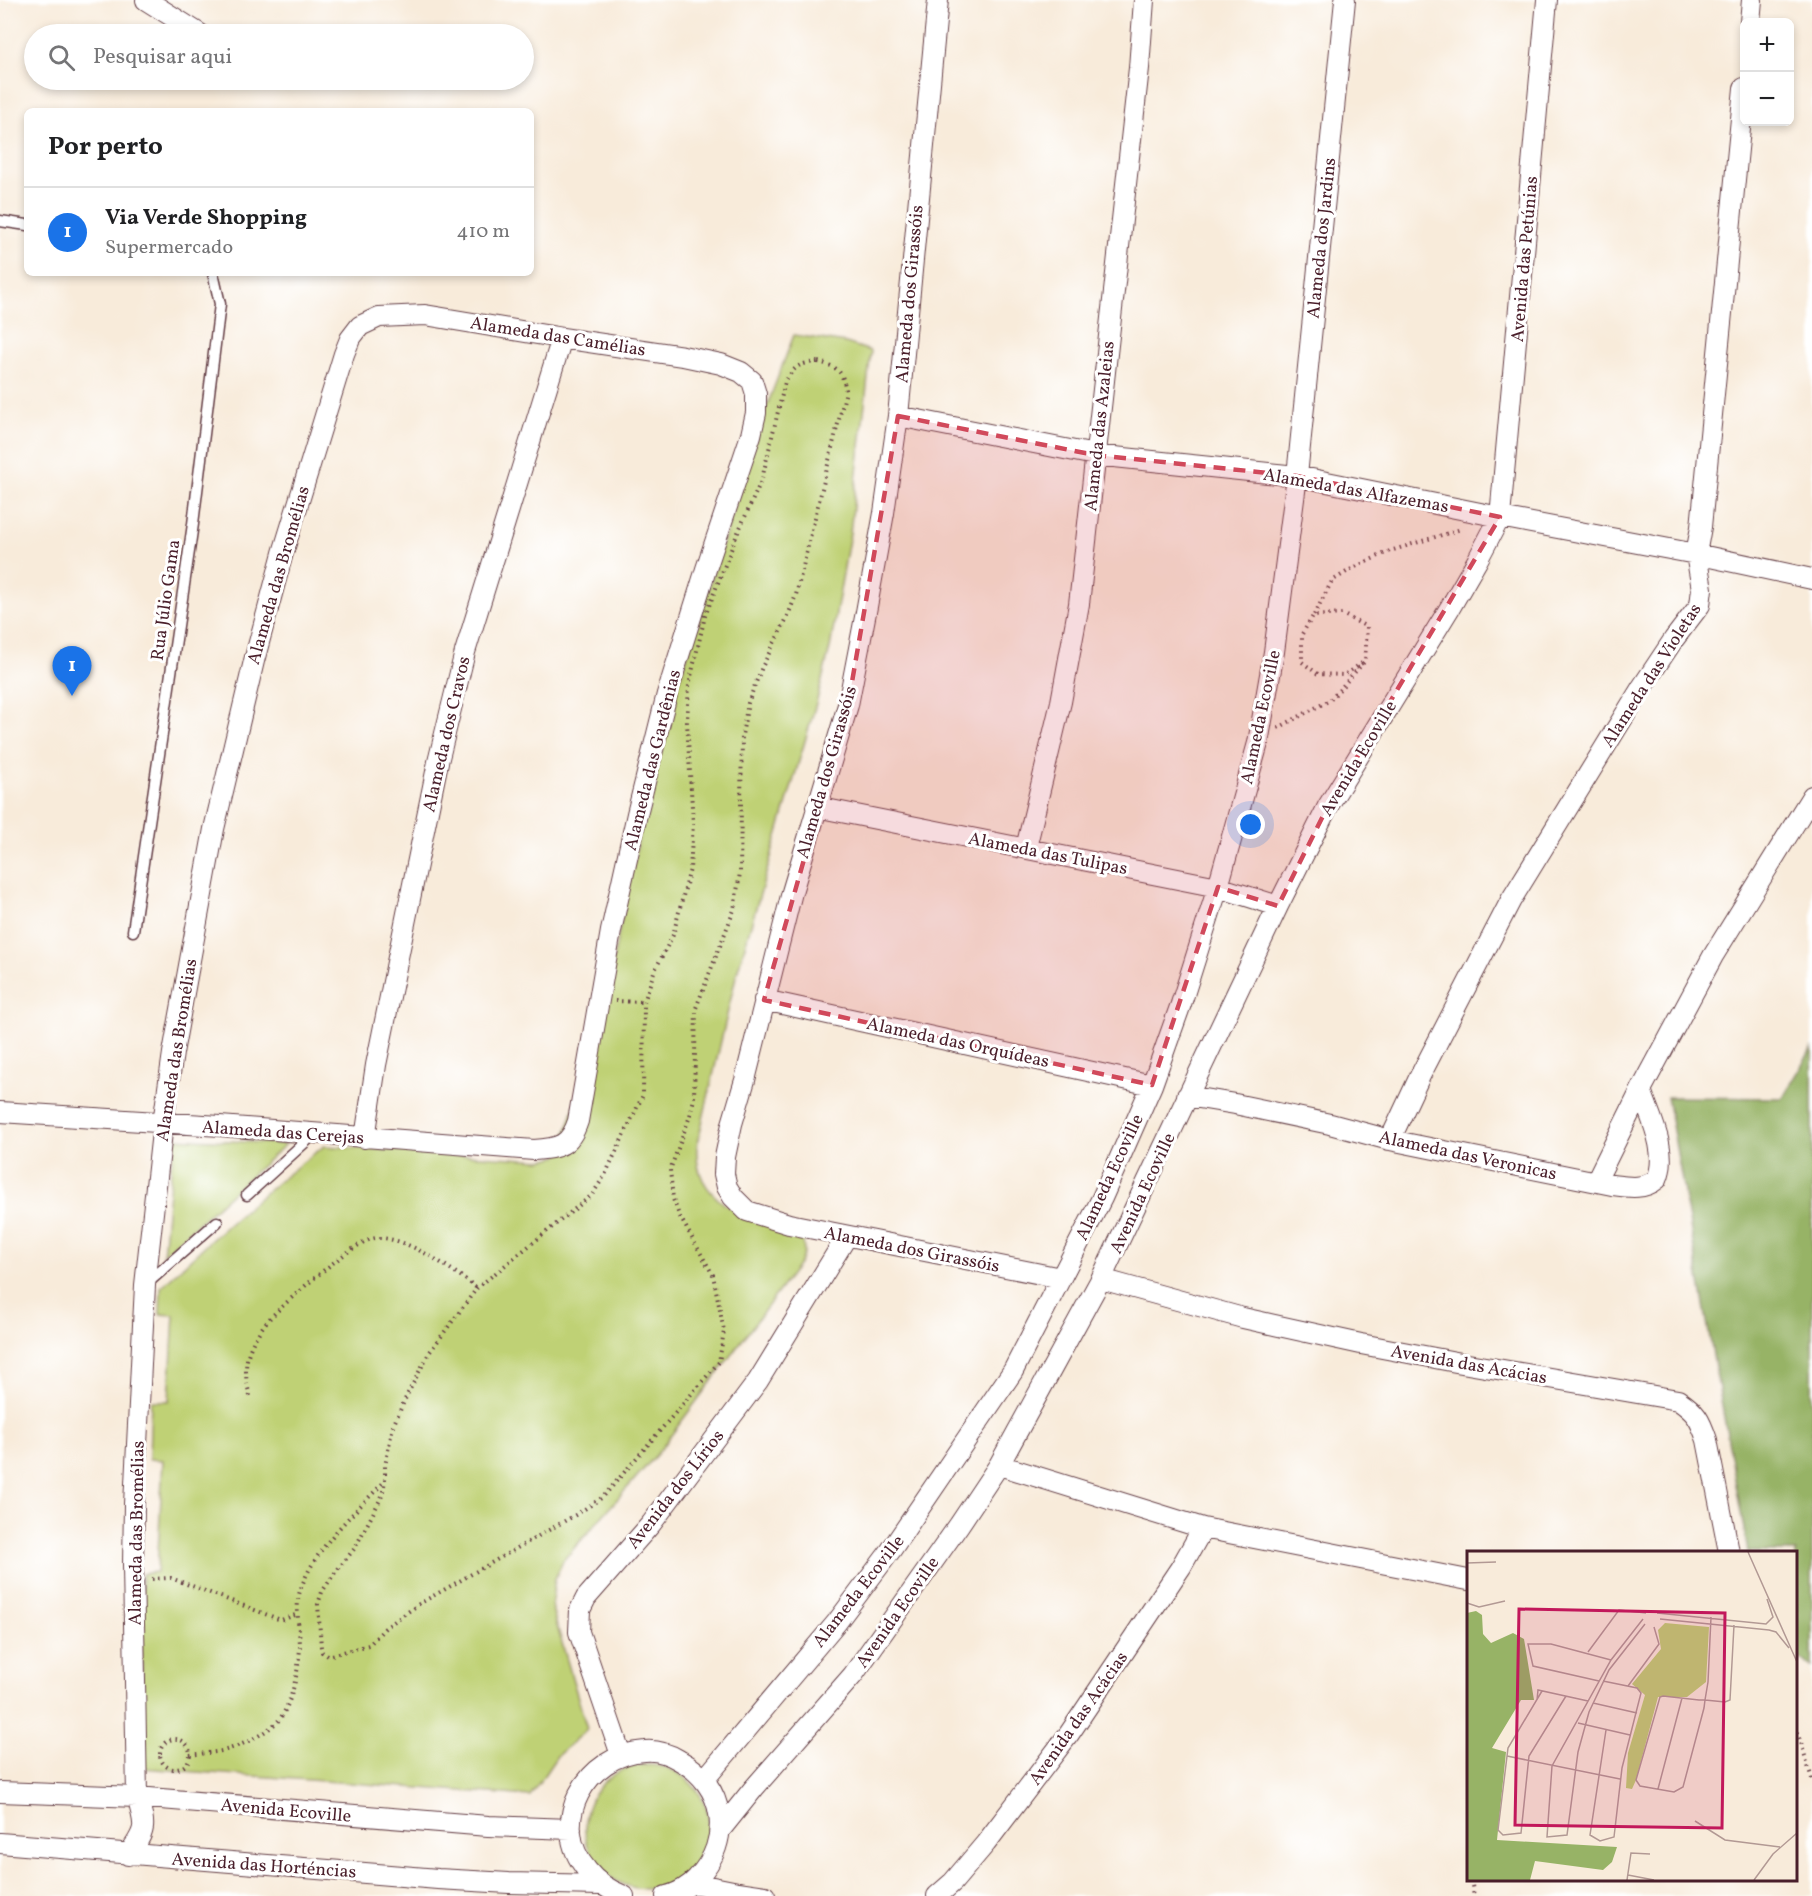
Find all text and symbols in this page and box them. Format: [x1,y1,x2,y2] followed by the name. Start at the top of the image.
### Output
[1740,18,1794,126] map controls
[1740,18,1794,72] button: +
[24,24,534,90] search box
[45,41,78,74] icon: search
[93,42,232,73] text: Pesquisar aqui
[1740,72,1794,126] button: −
[48,129,163,165] text: Por perto
[1302,156,1343,320] street label: Alameda dos Jardins
[1506,175,1545,343] street label: Avenida das Petúnias
[105,203,307,234] text: Via Verde Shopping
[890,204,931,384] street label: Alameda dos Girassóis
[63,218,72,246] text: 1
[457,218,510,246] text: 410 m
[105,234,233,262] text: Supermercado
[468,311,647,364] street label: Alameda das Camélias
[1079,340,1122,513] street label: Alameda das Azaleias
[1261,463,1450,520] street label: Alameda das Alfazemas
[242,483,317,668] street label: Alameda das Bromélias
[146,538,187,662] street label: Rua Júlio Gama
[1596,599,1708,753] street label: Alameda das Violetas
[52,646,92,696] pin: 1
[1235,648,1288,787] street label: Alameda Ecoville
[417,654,478,815] street label: Alameda dos Cravos
[619,667,688,854] street label: Alameda das Gardênias
[791,683,864,862] street label: Alameda dos Girassóis
[1315,696,1404,821] street label: Avenida Ecoville
[1236,810,1265,839] your location
[966,827,1129,882] street label: Alameda das Tulipas
[151,957,204,1143] street label: Alameda das Bromélias
[864,1012,1051,1075] street label: Alameda das Orquídeas
[1070,1110,1151,1245] street label: Alameda Ecoville
[201,1115,365,1152] street label: Alameda das Cerejas
[1376,1125,1559,1188] street label: Alameda das Veronicas
[1104,1129,1182,1258] street label: Avenida Ecoville
[822,1221,1002,1280] street label: Alameda dos Girassóis
[1389,1339,1549,1392] street label: Avenida das Acácias
[622,1425,731,1555] street label: Avenida dos Lírios
[123,1440,152,1626] street label: Alameda das Bromélias
[807,1530,911,1653] street label: Alameda Ecoville
[1467,1551,1797,1881] inset map
[850,1552,946,1674] street label: Avenida Ecoville
[1024,1647,1135,1791] street label: Avenida das Acácias
[220,1793,352,1830] street label: Avenida Ecoville
[171,1848,357,1885] street label: Avenida das Horténcias

